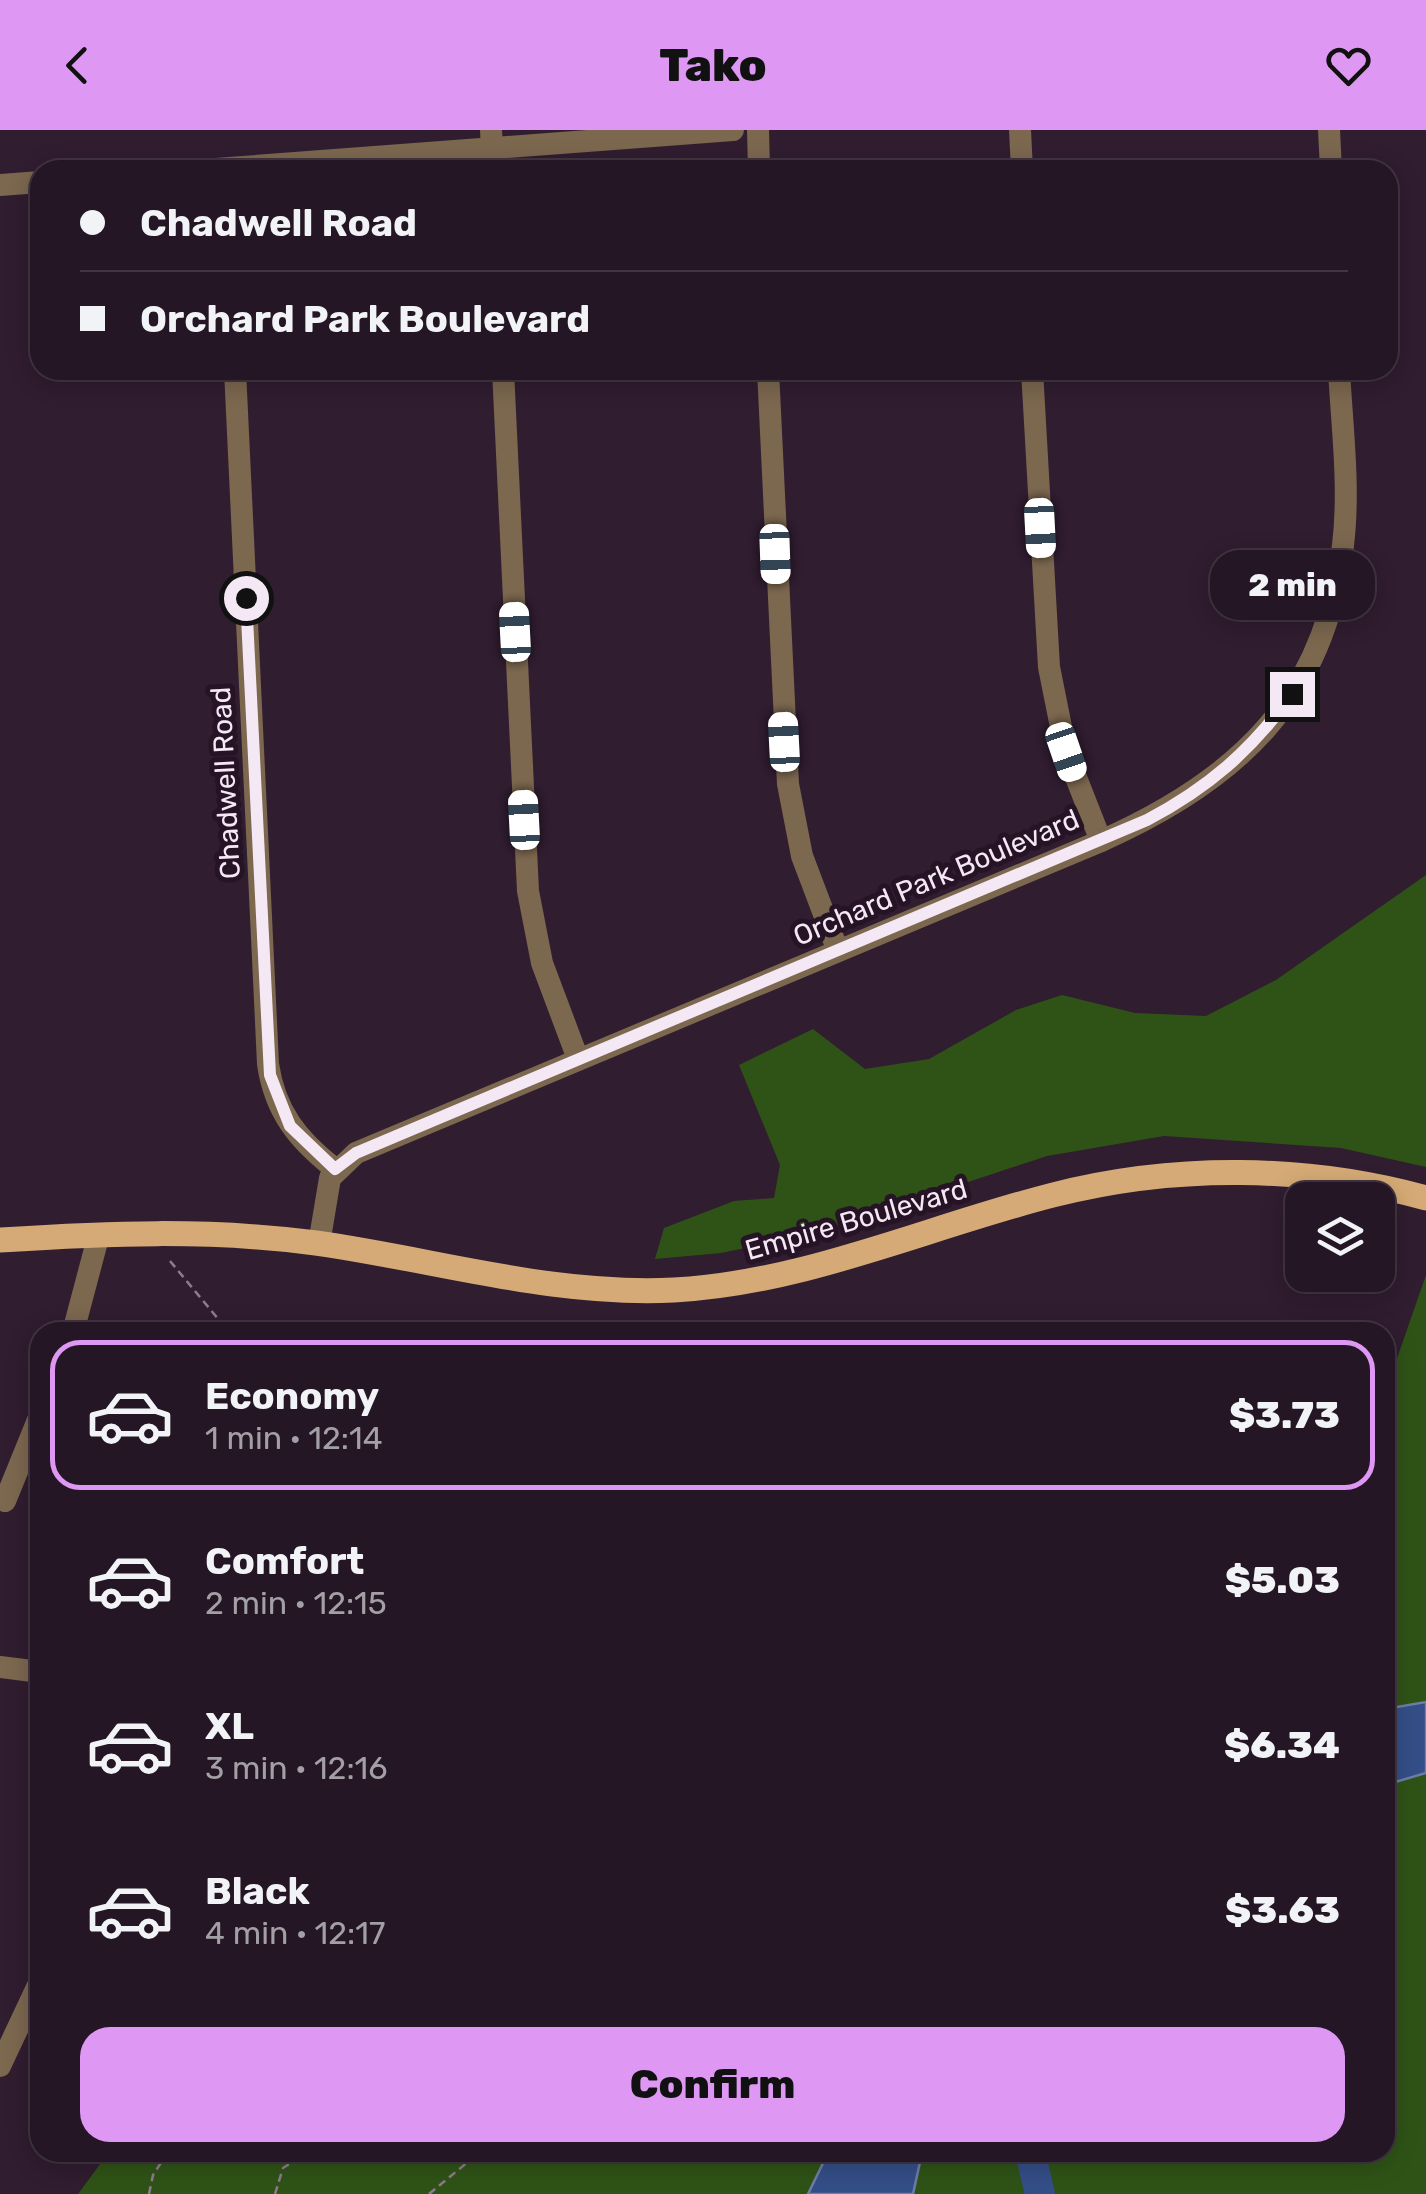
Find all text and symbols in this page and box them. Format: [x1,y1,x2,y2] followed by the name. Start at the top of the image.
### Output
[50,38,105,93] icon: back
[1321,38,1376,93] icon: heart
[659,39,767,92] text: Tako
[140,200,417,246] text: Chadwell Road
[140,296,590,342] text: Orchard Park Boulevard
[1023,497,1057,559] car
[759,523,791,585] car
[1210,549,1374,619] callout: 2 min
[1248,566,1337,604] text: 2 min
[224,576,269,621] route start
[498,601,532,663] car
[1270,672,1315,717] route end
[204,686,247,880] street label: Chadwell Road
[767,711,801,773] car
[1042,719,1090,785] car
[507,789,541,851] car
[788,802,1084,953] street label: Orchard Park Boulevard
[741,1172,971,1267] street label: Empire Boulevard
[1285,1182,1395,1292] map controls
[1285,1182,1395,1292] button: layers
[85,1370,175,1460] icon: car
[205,1373,379,1419] text: Economy
[1229,1392,1340,1438] text: $3.73
[205,1419,383,1457] text: 1 min · 12:14
[85,1535,175,1625] icon: car
[205,1538,364,1584] text: Comfort
[1225,1557,1340,1603] text: $5.03
[205,1584,387,1622] text: 2 min · 12:15
[85,1700,175,1790] icon: car
[205,1703,254,1749] text: XL
[1224,1722,1340,1768] text: $6.34
[205,1749,388,1787] text: 3 min · 12:16
[85,1865,175,1955] icon: car
[205,1868,310,1914] text: Black
[1225,1887,1340,1933] text: $3.63
[205,1914,385,1952] text: 4 min · 12:17
[80,2027,1345,2142] button: Confirm

